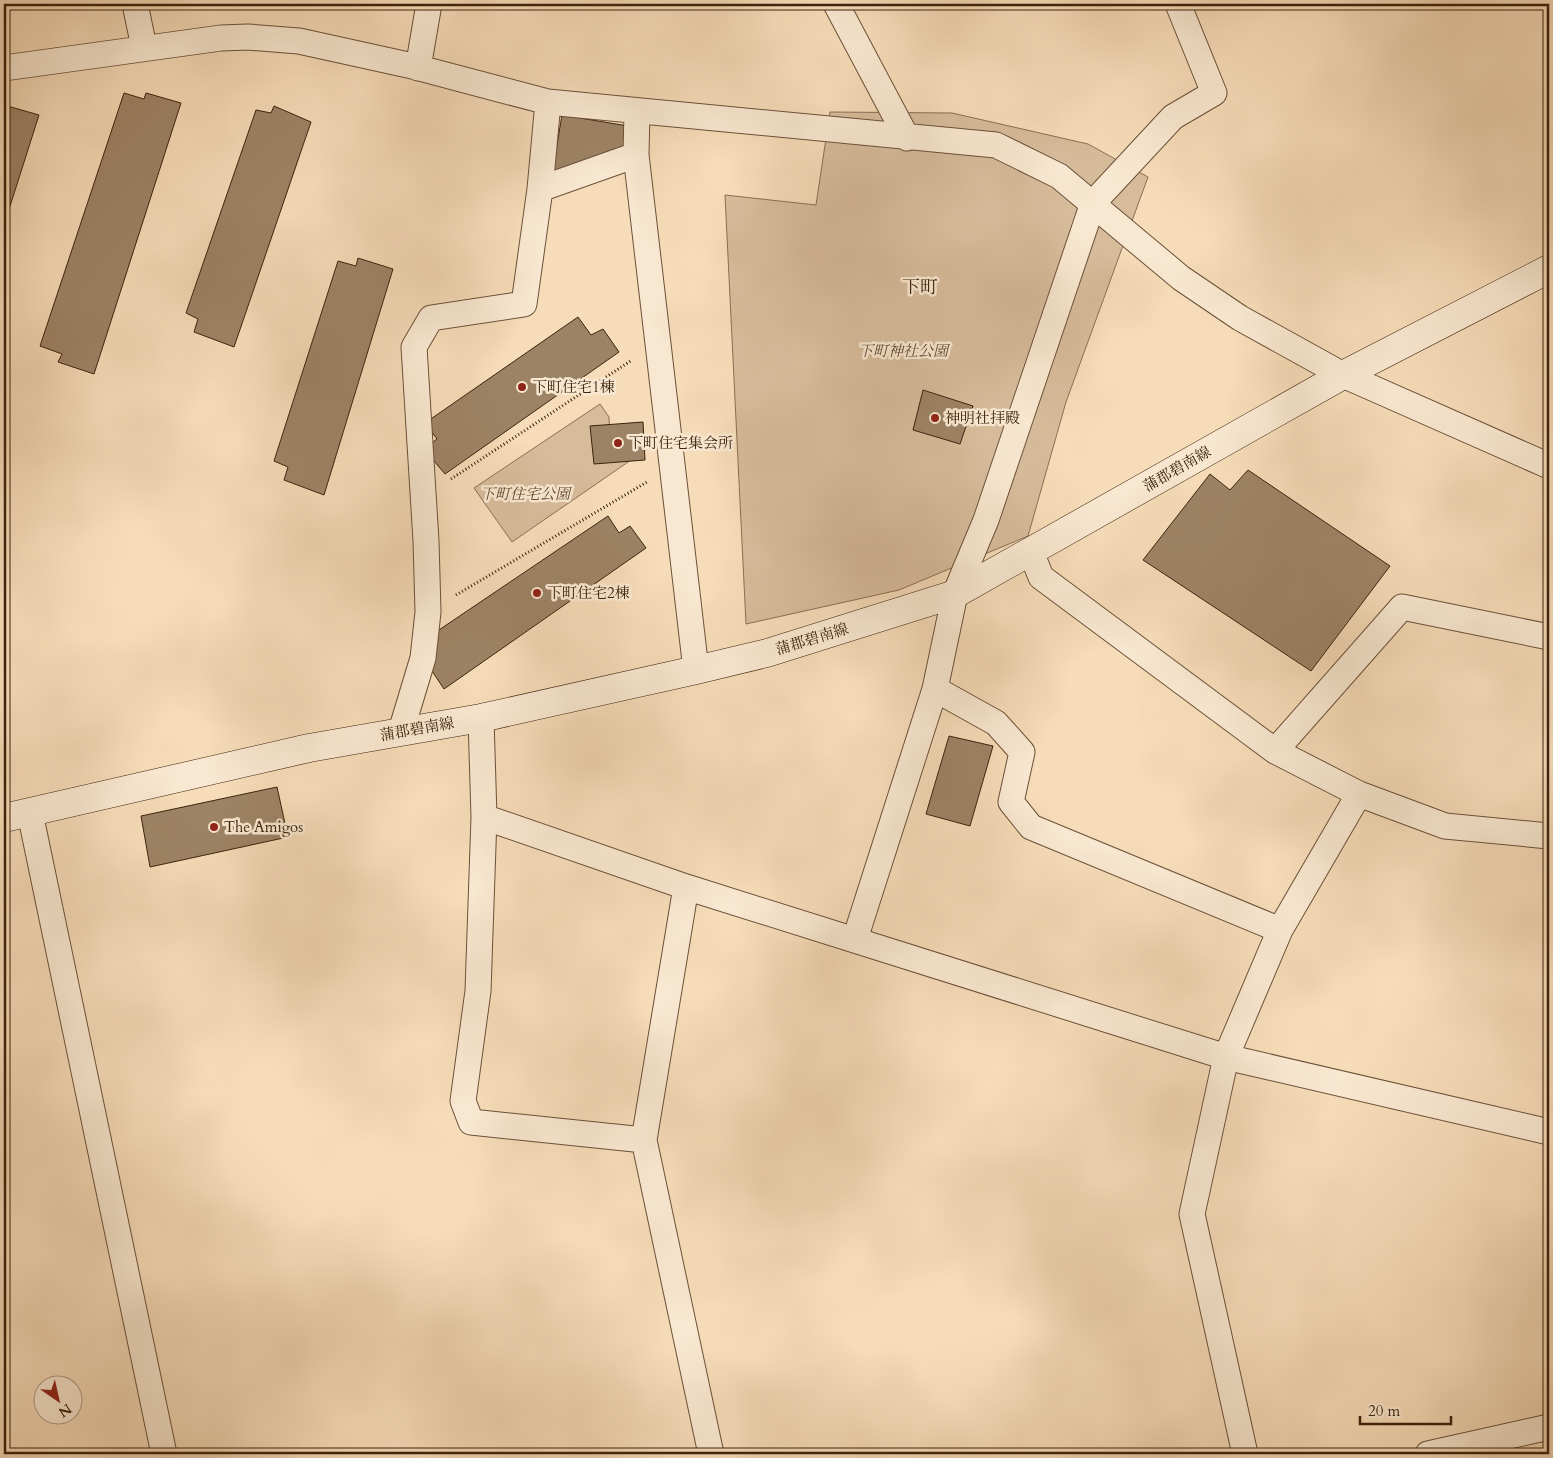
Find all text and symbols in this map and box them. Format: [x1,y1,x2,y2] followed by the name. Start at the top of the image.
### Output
[902,275,938,300] district label: 下町
[858,341,951,361] park label: 下町神社公園
[532,377,615,397] place label: 下町住宅1棟
[516,381,528,393] marker: 下町住宅1棟
[945,408,1020,428] place label: 神明社拝殿
[929,412,941,424] marker: 神明社拝殿
[628,433,733,453] place label: 下町住宅集会所
[612,437,624,449] marker: 下町住宅集会所
[1140,442,1214,496] street label: 蒲郡碧南線
[480,484,573,504] park label: 下町住宅公園
[547,583,630,603] place label: 下町住宅2棟
[531,587,543,599] marker: 下町住宅2棟
[773,618,851,660] street label: 蒲郡碧南線
[378,713,456,745] street label: 蒲郡碧南線
[224,817,303,837] place label: The Amigos
[208,821,220,833] marker: The Amigos
[32,1376,82,1426] north arrow
[1360,1393,1452,1425] scale bar
[55,1399,75,1422] text: N
[1368,1401,1400,1421] text: 20 m

